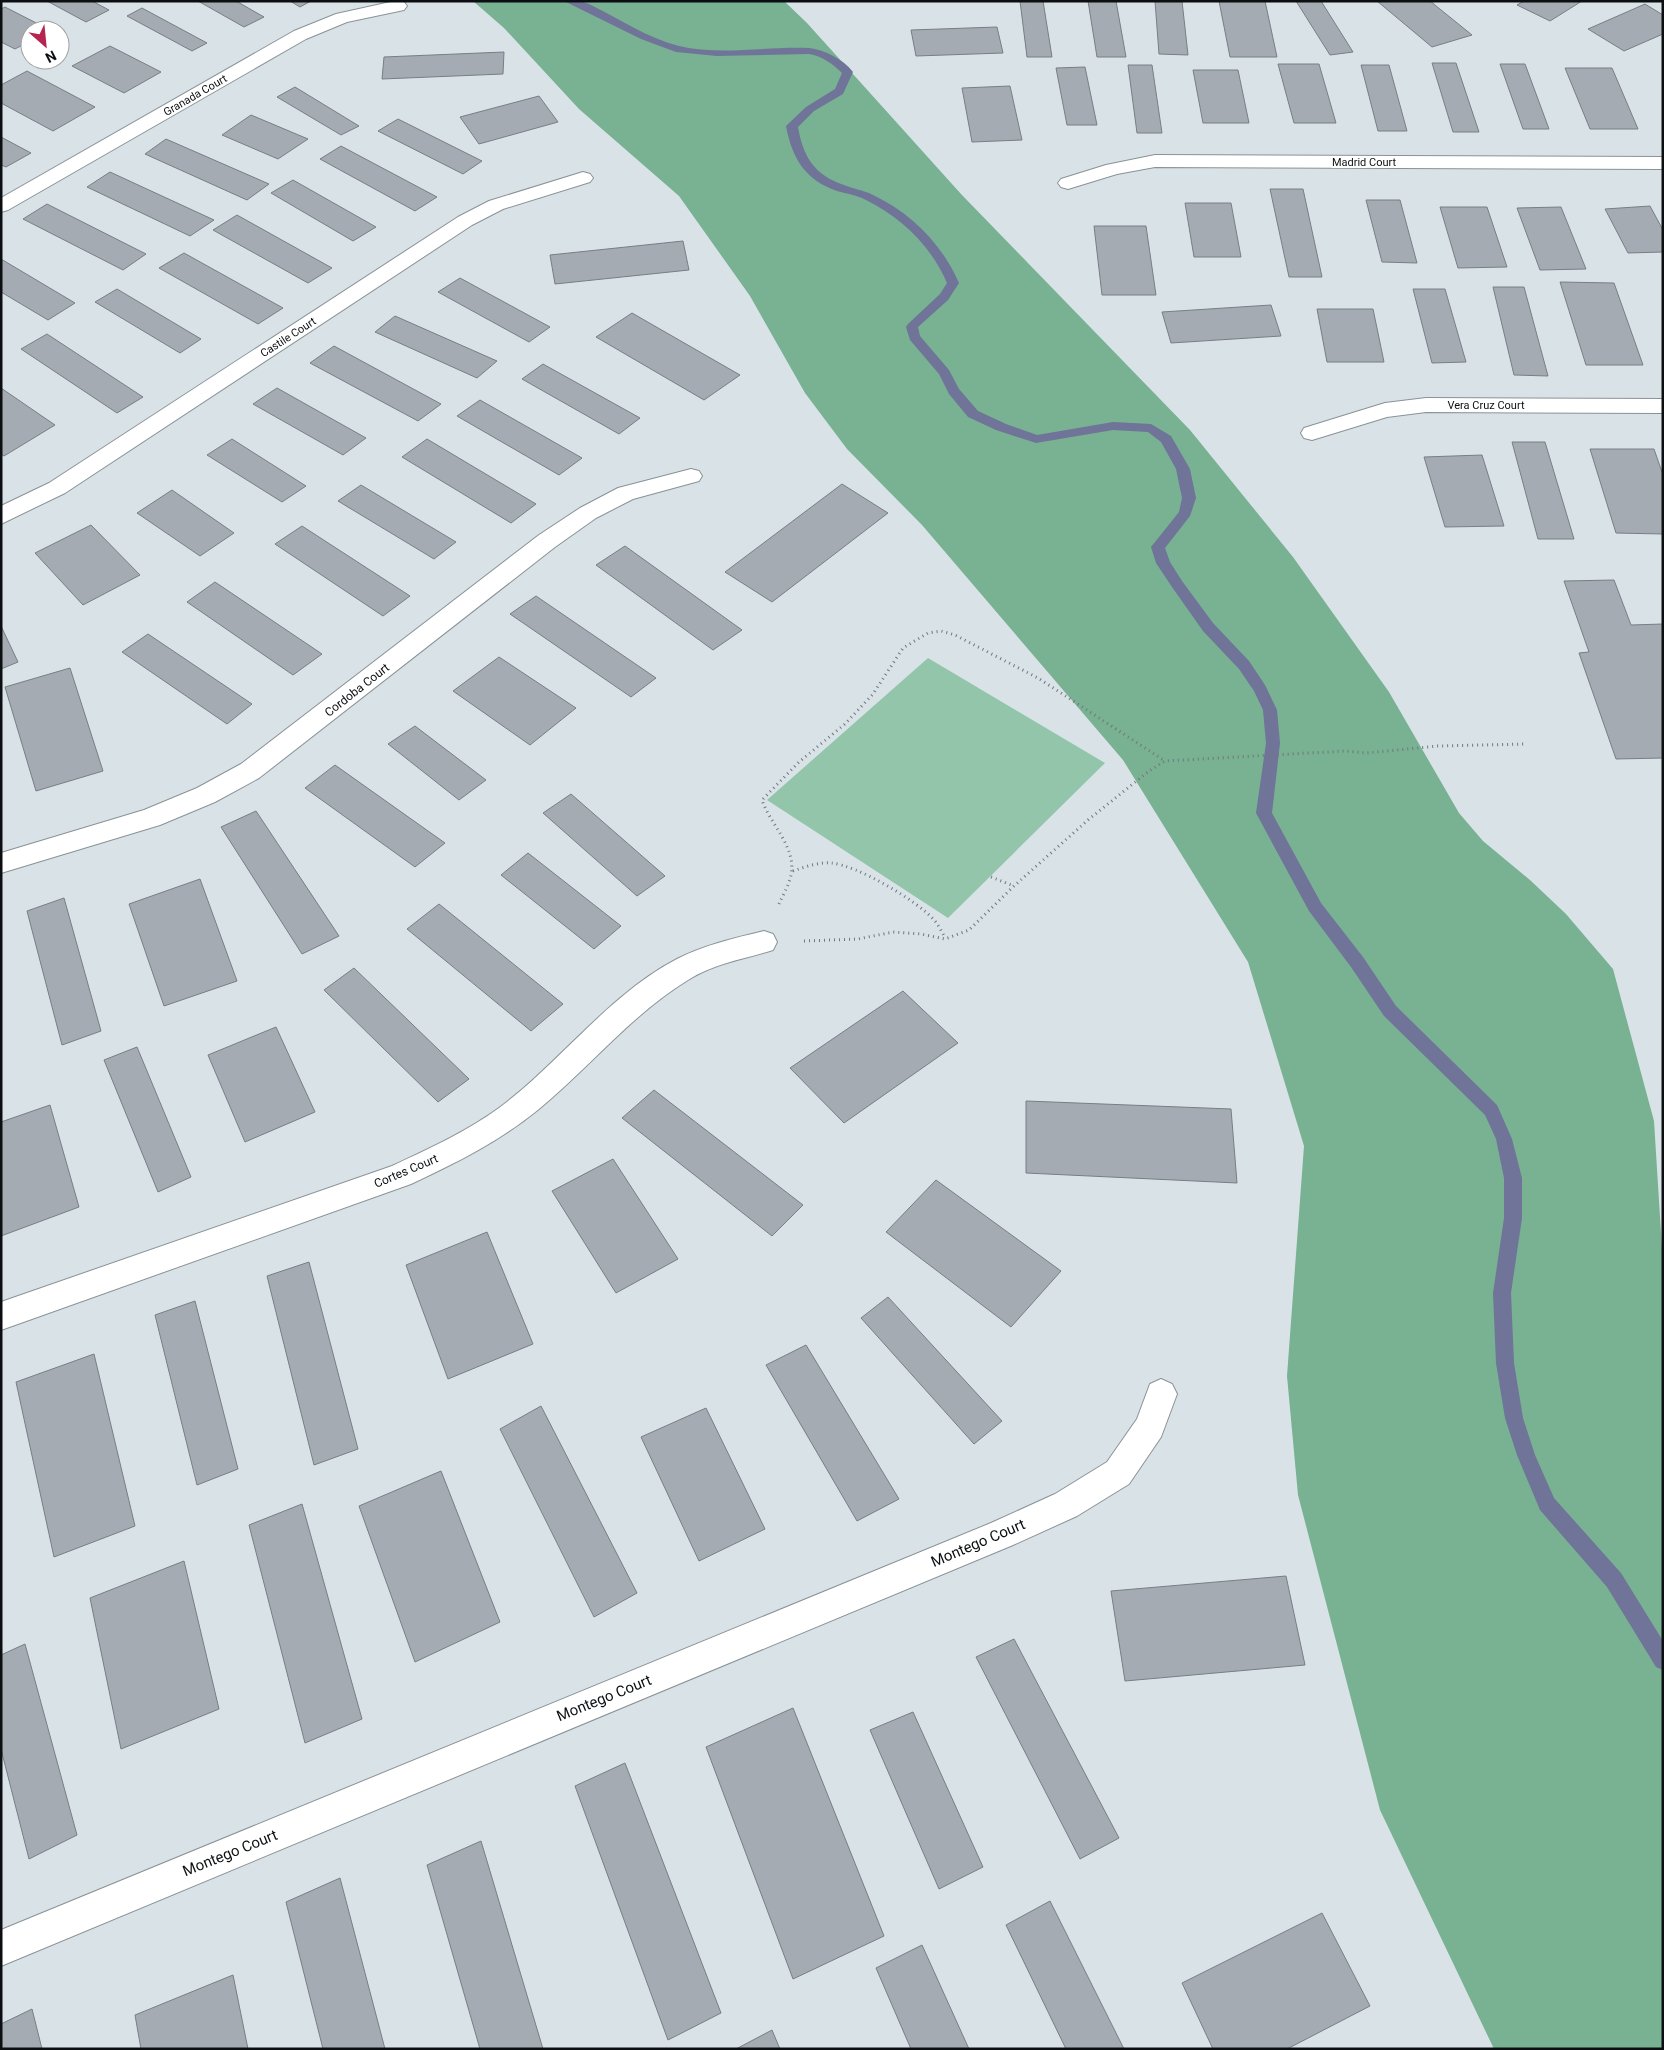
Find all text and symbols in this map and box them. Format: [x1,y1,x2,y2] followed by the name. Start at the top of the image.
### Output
[20,20,70,70] north arrow
[43,47,59,66] text: N
[161,72,230,119] street label: Granada Court
[1332,156,1397,169] street label: Madrid Court
[258,314,319,360] street label: Castile Court
[1447,399,1525,412] street label: Vera Cruz Court
[322,660,392,720] street label: Cordoba Court
[372,1151,440,1191] street label: Cortes Court
[928,1515,1028,1571] street label: Montego Court
[554,1671,654,1725] street label: Montego Court
[180,1826,280,1880] street label: Montego Court

